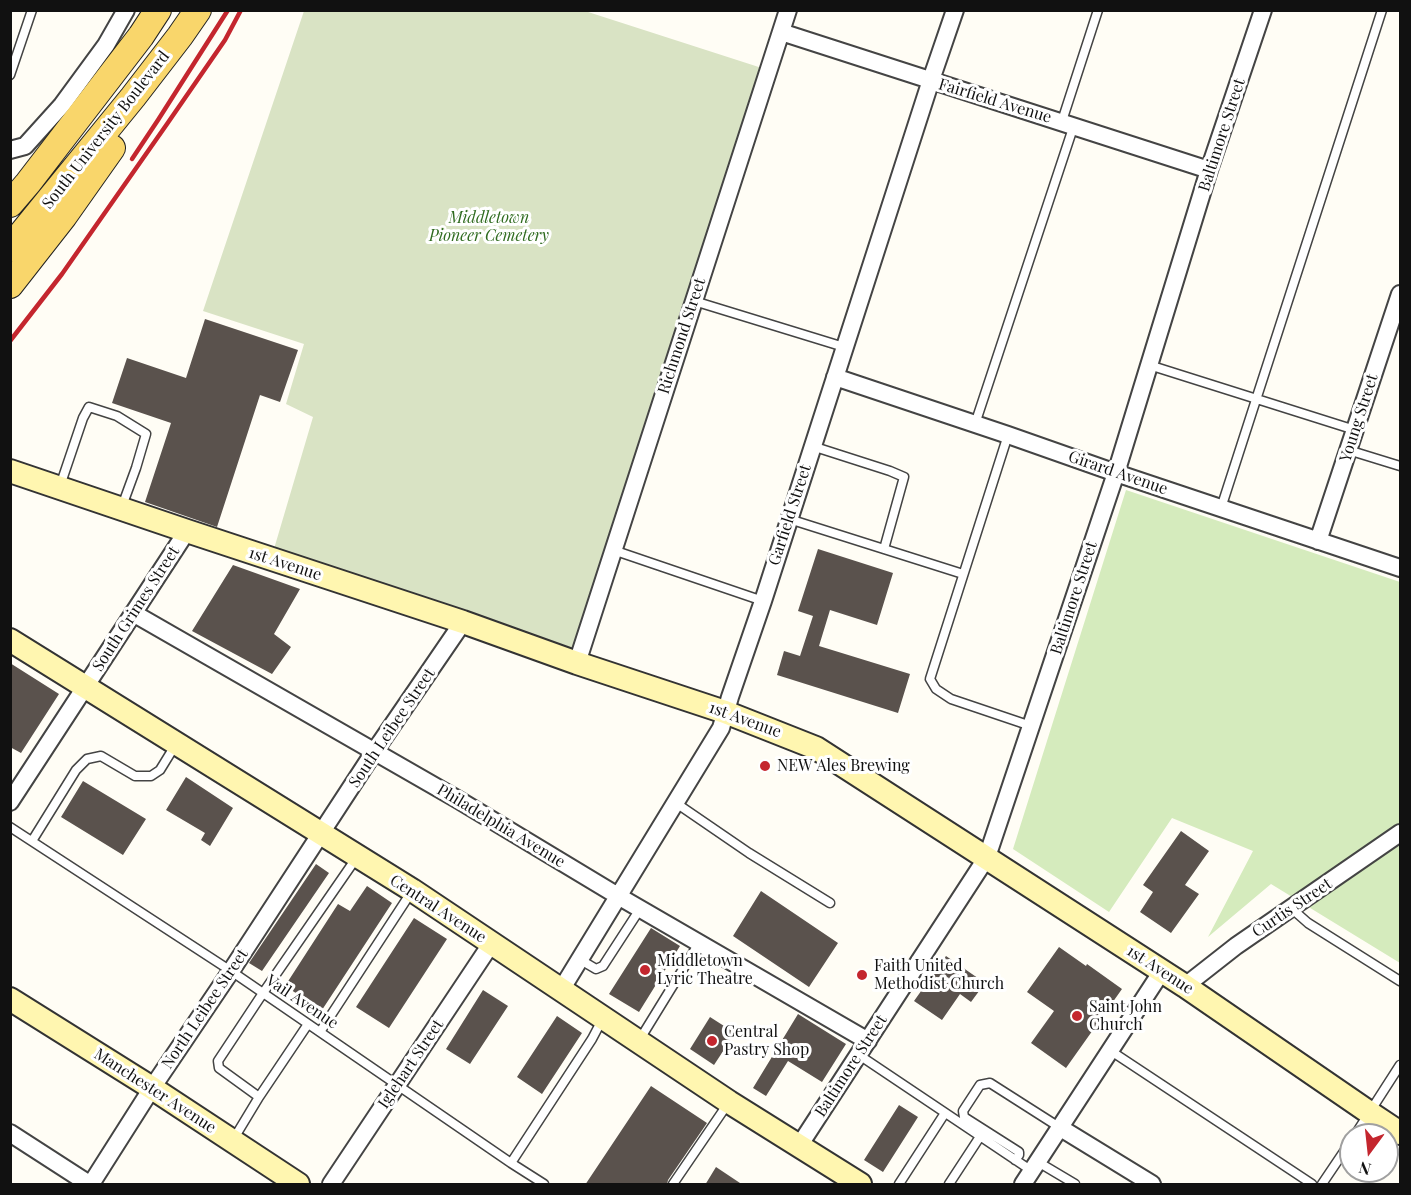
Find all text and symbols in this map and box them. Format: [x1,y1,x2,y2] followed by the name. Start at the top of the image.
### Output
[38,47,174,213] street label: South University Boulevard
[936,75,1054,127] street label: Fairfield Avenue
[1195,76,1249,194] street label: Baltimore Street
[429,208,549,246] park label: Middletown Pioneer Cemetery
[654,275,710,397] street label: Richmond Street
[1336,372,1382,464] street label: Young Street
[1066,447,1170,499] street label: Girard Avenue
[765,462,815,568] street label: Garfield Street
[1047,539,1101,657] street label: Baltimore Street
[88,543,184,675] street label: South Grimes Street
[246,543,324,585] street label: 1st Avenue
[345,665,439,791] street label: South Leibee Street
[706,698,784,742] street label: 1st Avenue
[777,756,910,776] place label: NEW Ales Brewing
[758,759,772,773] marker: NEW Ales Brewing
[433,780,569,872] street label: Philadelphia Avenue
[386,871,490,947] street label: Central Avenue
[1249,874,1335,942] street label: Curtis Street
[1123,941,1197,999] street label: 1st Avenue
[158,945,252,1073] street label: North Leibee Street
[657,951,753,989] place label: Middletown Lyric Theatre
[874,956,1004,994] place label: Faith United Methodist Church
[638,963,652,977] marker: Middletown Lyric Theatre
[855,968,869,982] marker: Faith United Methodist Church
[262,971,342,1033] street label: Vail Avenue
[1089,997,1162,1035] place label: Saint John Church
[1070,1009,1084,1023] marker: Saint John Church
[811,1011,891,1121] street label: Baltimore Street
[374,1016,448,1112] street label: Iglehart Street
[724,1022,809,1060] place label: Central Pastry Shop
[705,1034,719,1048] marker: Central Pastry Shop
[90,1044,220,1138] street label: Manchester Avenue
[1339,1123,1399,1183] north arrow
[1356,1157,1373,1181] text: N

